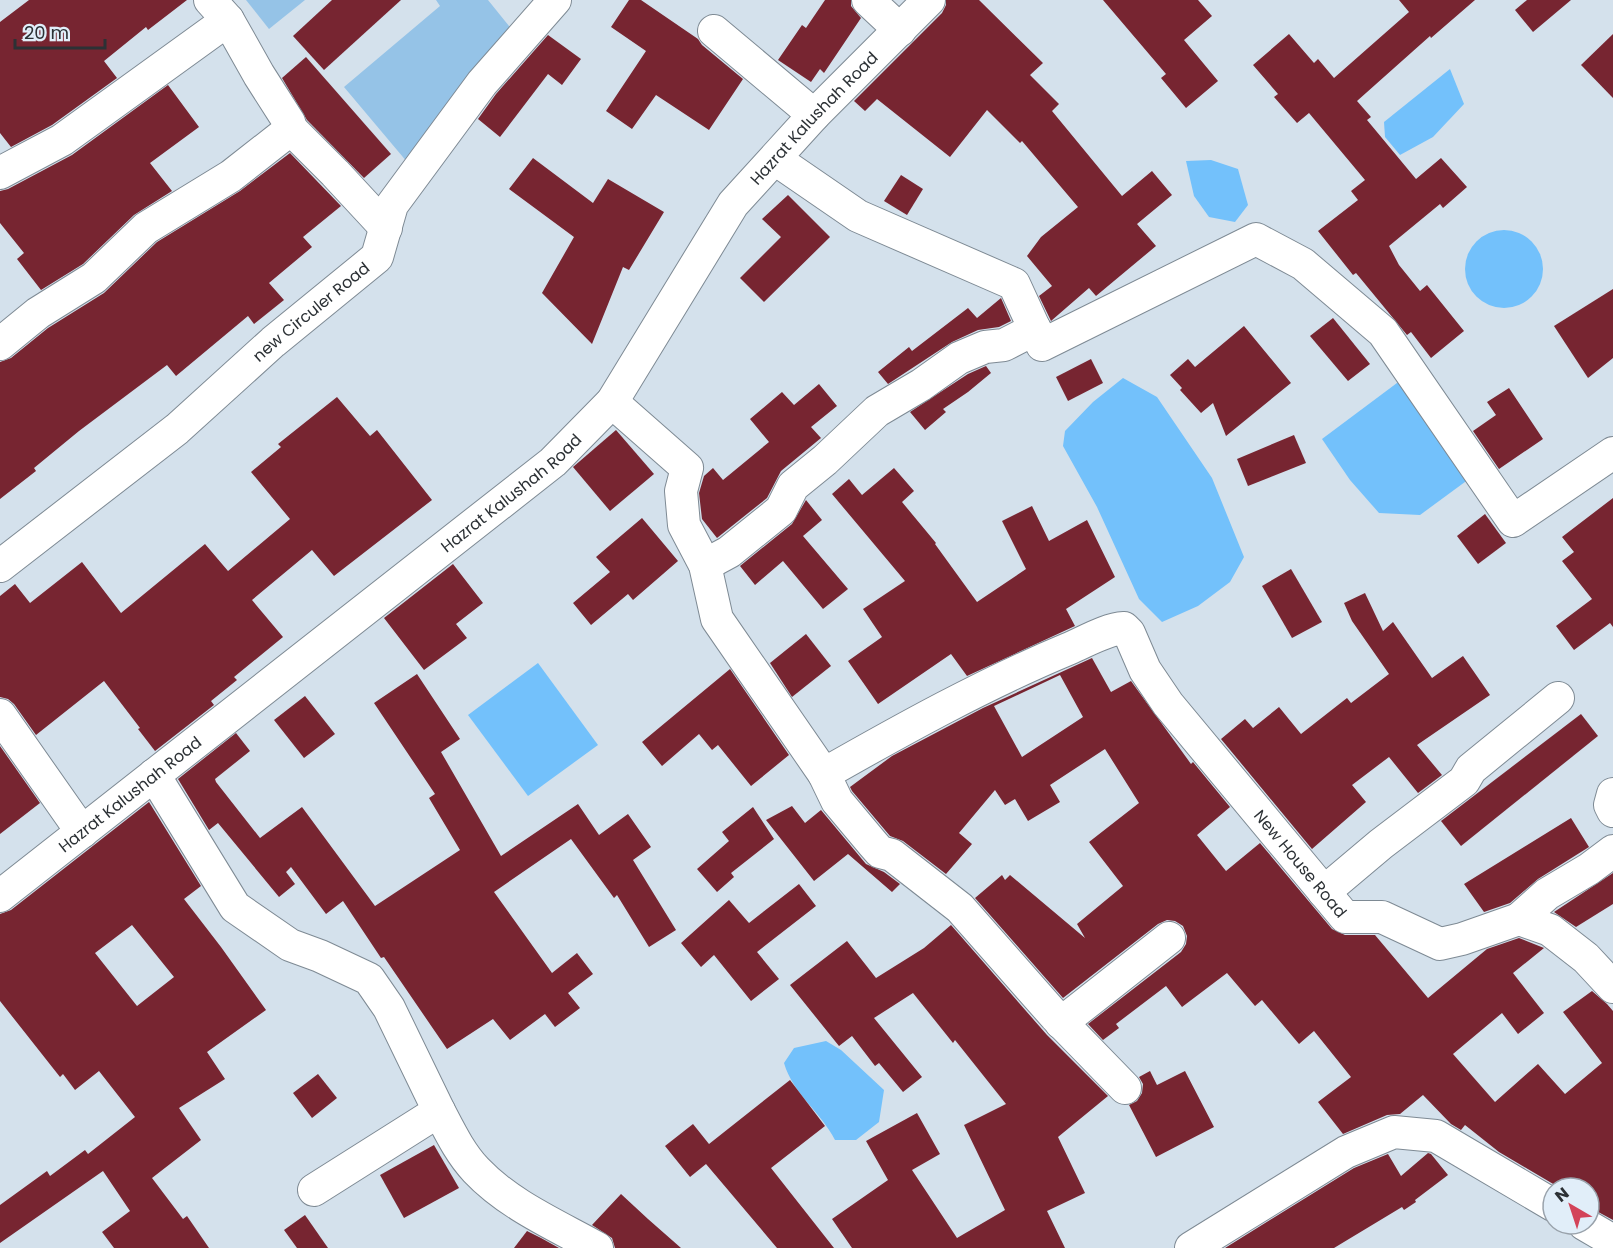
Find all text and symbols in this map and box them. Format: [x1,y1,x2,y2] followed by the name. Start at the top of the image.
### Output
[15,12,105,50] scale bar
[24,20,69,45] text: 20 m
[744,46,883,190] street label: Hazrat Kalushah Road
[247,256,374,367] street label: new Circuler Road
[436,428,587,558] street label: Hazrat Kalushah Road
[53,731,206,858] street label: Hazrat Kalushah Road
[1249,805,1352,923] street label: New House Road
[1541,1176,1601,1236] north arrow
[1550,1182,1574,1207] text: N

